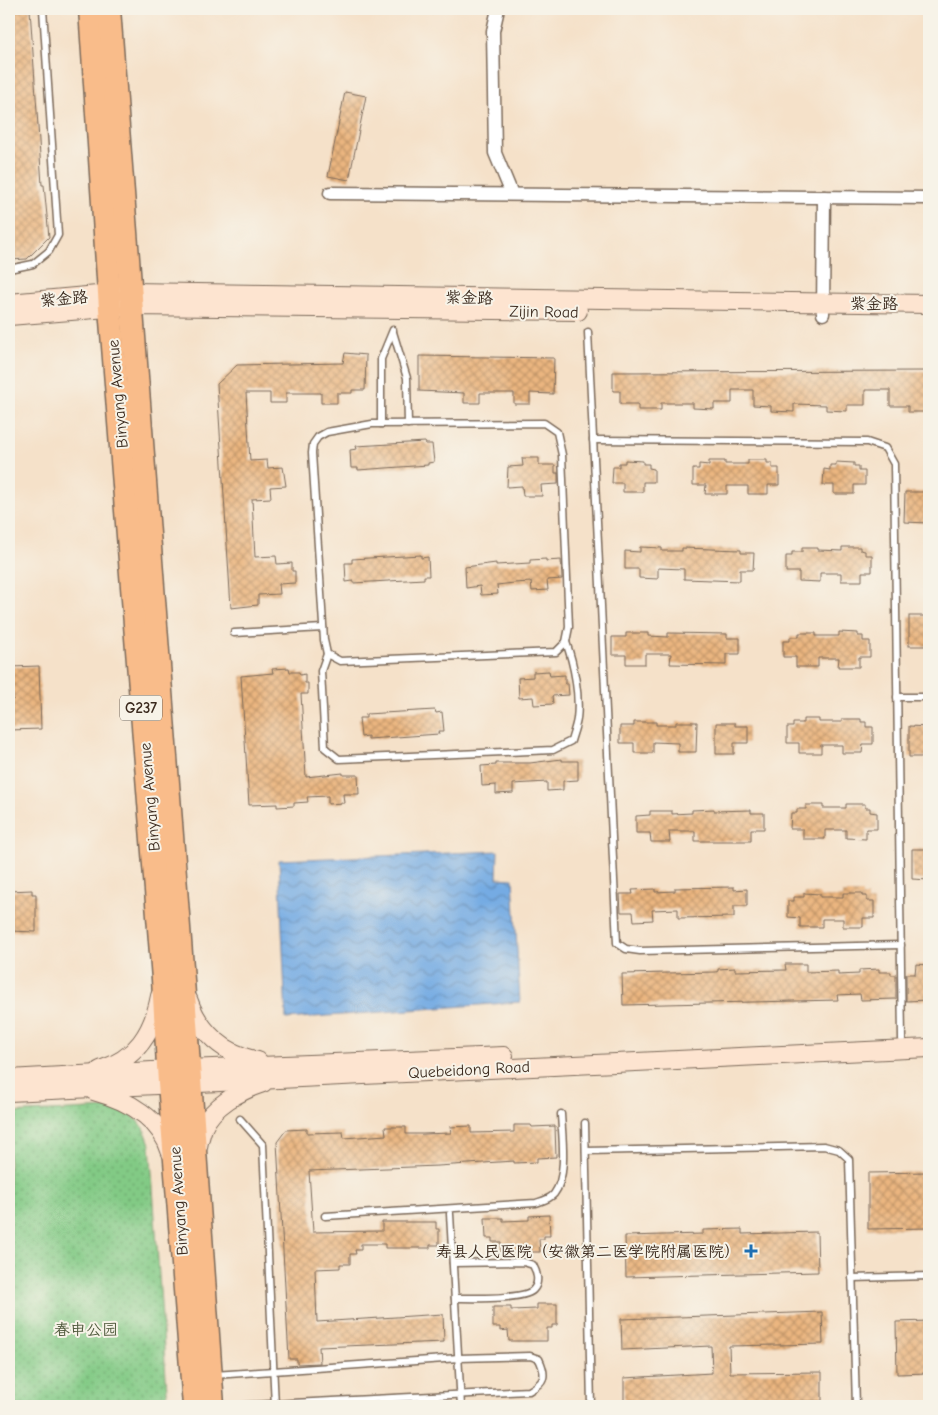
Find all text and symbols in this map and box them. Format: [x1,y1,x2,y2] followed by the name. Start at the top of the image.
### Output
[39,288,89,310] street label: 紫金路
[445,289,493,307] street label: 紫金路
[850,295,898,313] street label: 紫金路
[509,302,579,322] street label: Zijin Road
[104,339,132,449] street label: Binyang Avenue
[120,696,162,720] road number: G237
[136,742,164,852] street label: Binyang Avenue
[408,1058,530,1082] street label: Quebeidong Road
[166,1146,192,1256] street label: Binyang Avenue
[436,1243,740,1261] place label: 寿县人民医院（安徽第二医学院附属医院）
[744,1244,758,1258] marker: 寿县人民医院（安徽第二医学院附属医院）
[54,1321,118,1339] park label: 春申公园

